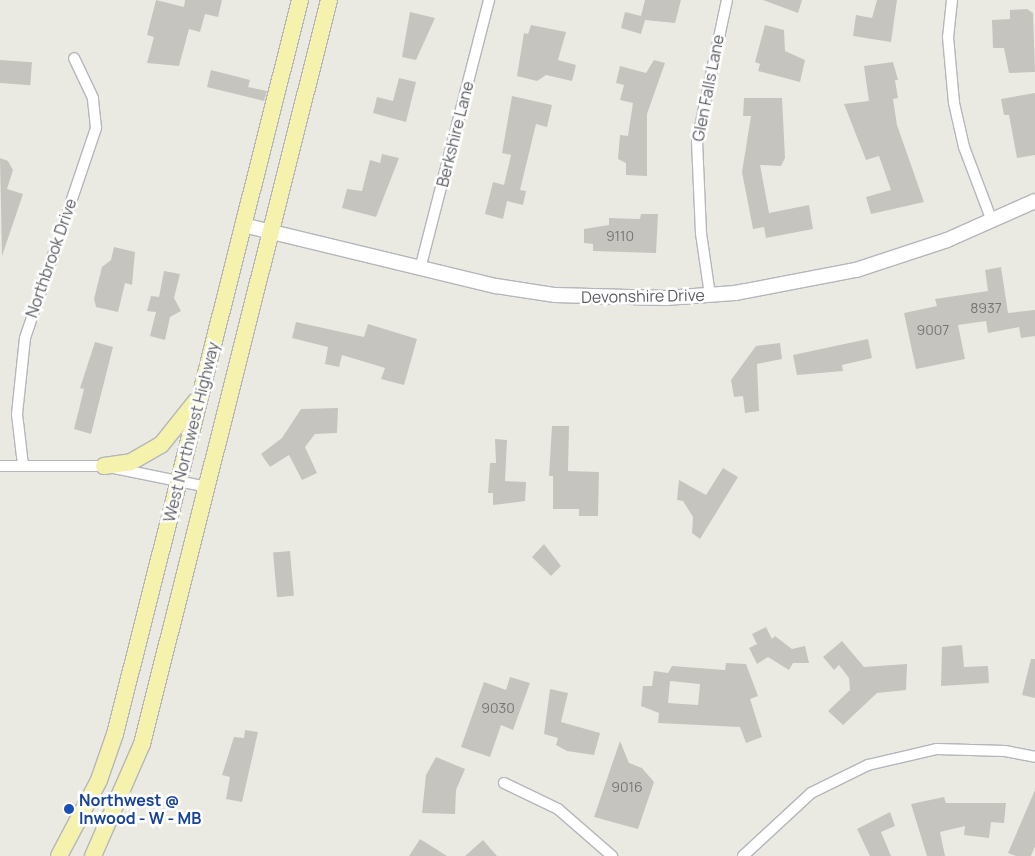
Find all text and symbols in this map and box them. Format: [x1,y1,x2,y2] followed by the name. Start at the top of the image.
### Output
[688,33,728,143] street label: Glen Falls Lane
[433,79,477,189] street label: Berkshire Lane
[22,196,80,320] street label: Northbrook Drive
[606,228,634,244] house number: 9110
[581,285,705,307] street label: Devonshire Drive
[970,300,1002,316] house number: 8937
[917,322,949,338] house number: 9007
[159,340,223,524] street label: West Northwest Highway
[481,700,515,716] house number: 9030
[611,779,643,795] house number: 9016
[79,790,201,828] place label: Northwest @ Inwood - W - MB
[63,803,75,815] marker: Northwest @ Inwood - W - MB

